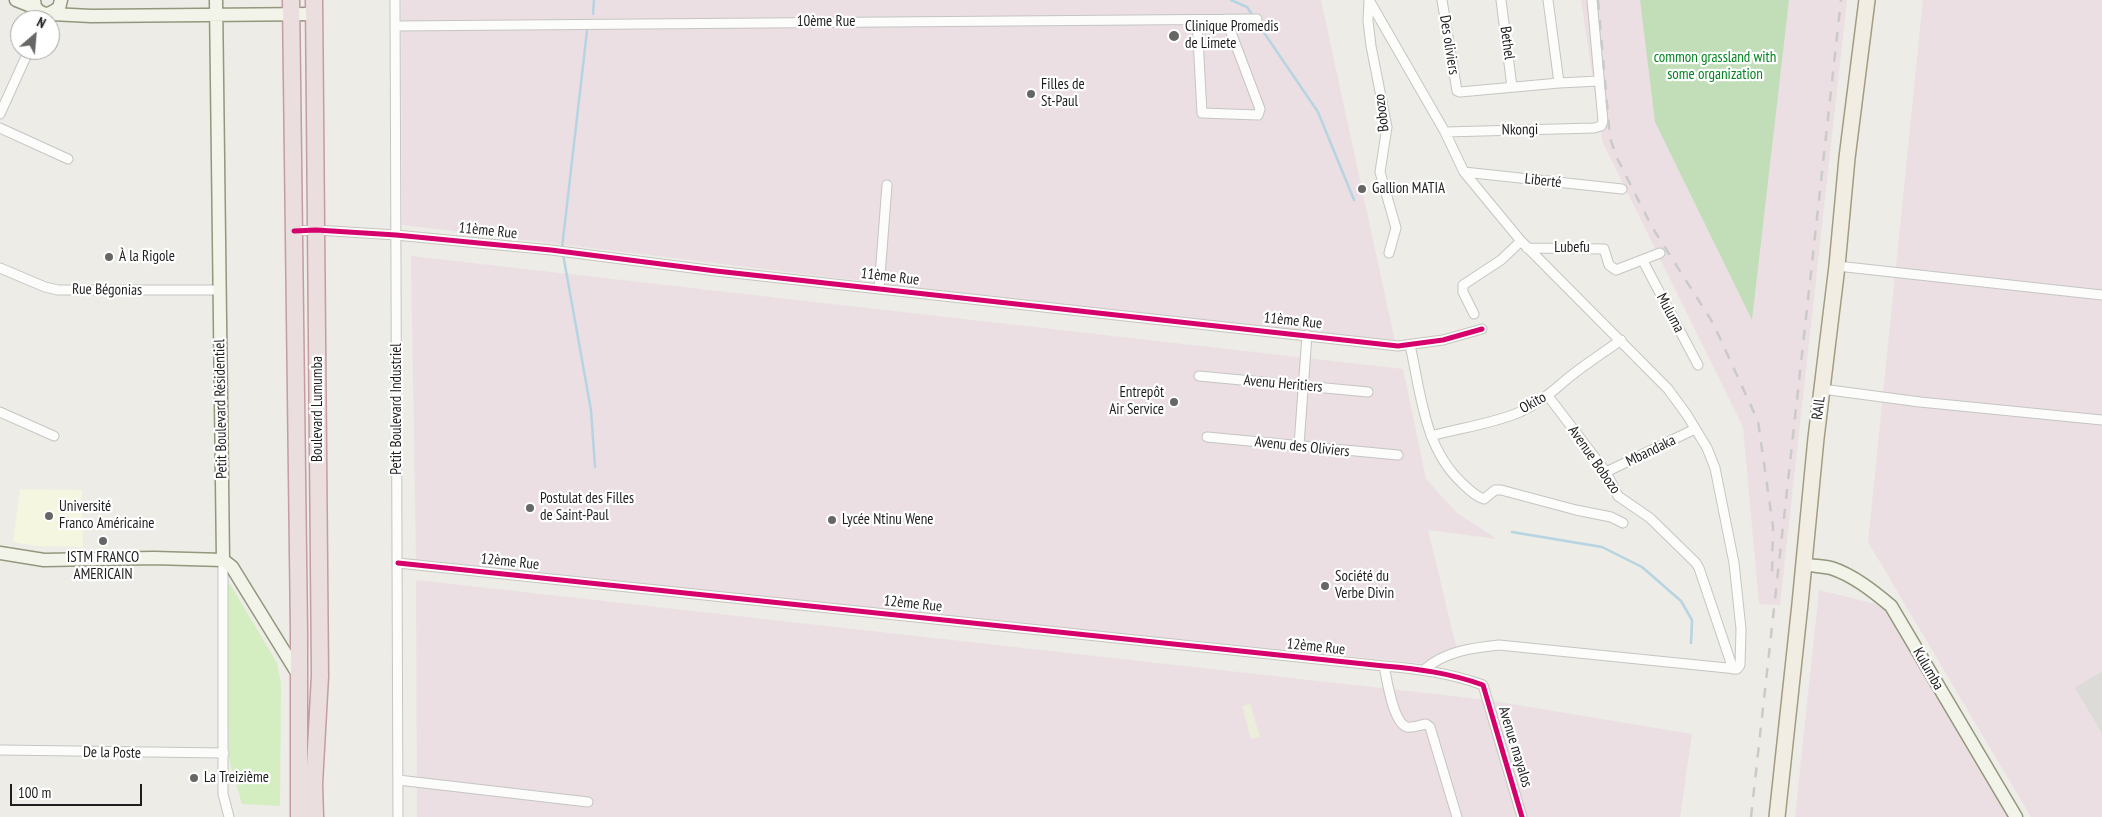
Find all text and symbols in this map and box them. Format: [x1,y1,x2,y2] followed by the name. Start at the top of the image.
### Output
[10,10,60,60] north arrow
[34,13,49,32] text: N
[797,13,855,31] street label: 10ème Rue
[1435,14,1463,76] street label: Des oliviers
[1185,18,1279,53] place label: Clinique Promedis de Limete
[1496,25,1518,61] street label: Bethel
[1167,29,1181,43] marker: Clinique Promedis de Limete
[1654,49,1776,84] park label: common grassland with some organization
[1041,76,1085,111] place label: Filles de St-Paul
[1025,88,1037,100] marker: Filles de St-Paul
[1371,93,1393,133] street label: Bobozo
[1502,121,1538,139] street label: Nkongi
[1524,170,1562,192] street label: Liberté
[1372,180,1445,198] place label: Gallion MATIA
[1356,183,1368,195] marker: Gallion MATIA
[458,219,518,243] street label: 11ème Rue
[1554,239,1590,257] street label: Lubefu
[119,248,175,266] place label: À la Rigole
[103,251,115,263] marker: À la Rigole
[860,264,920,290] street label: 11ème Rue
[72,280,142,300] street label: Rue Bégonias
[1652,290,1688,336] street label: Muluma
[1263,309,1323,333] street label: 11ème Rue
[211,339,231,479] street label: Petit Boulevard Résidentiel
[388,343,406,475] street label: Petit Boulevard Industriel
[309,356,327,462] street label: Boulevard Lumumba
[1243,372,1323,396] street label: Avenu Heritiers
[1109,384,1164,419] place label: Entrepôt Air Service
[1516,388,1550,418] street label: Okito
[1809,395,1829,421] street label: RAIL
[1168,396,1180,408] marker: Entrepôt Air Service
[1564,422,1624,498] street label: Avenue Bobozo
[1623,431,1679,471] street label: Mbandaka
[1254,433,1350,461] street label: Avenu des Oliviers
[540,490,634,525] place label: Postulat des Filles de Saint-Paul
[59,498,154,533] place label: Université Franco Américaine
[524,502,536,514] marker: Postulat des Filles de Saint-Paul
[43,510,55,522] marker: Université Franco Américaine
[842,511,933,529] place label: Lycée Ntinu Wene
[826,514,838,526] marker: Lycée Ntinu Wene
[97,535,109,547] marker: ISTM FRANCO AMERICAIN
[67,549,139,584] place label: ISTM FRANCO AMERICAIN
[480,550,540,574] street label: 12ème Rue
[1335,568,1394,603] place label: Société du Verbe Divin
[1319,580,1331,592] marker: Société du Verbe Divin
[883,592,943,616] street label: 12ème Rue
[1286,635,1346,659] street label: 12ème Rue
[1909,645,1947,693] street label: Kulumba
[1494,704,1536,790] street label: Avenue mayalos
[83,743,141,763] street label: De la Poste
[204,769,269,787] place label: La Treizième
[188,772,200,784] marker: La Treizième
[12,774,145,806] scale bar
[18,783,51,802] text: 100 m

